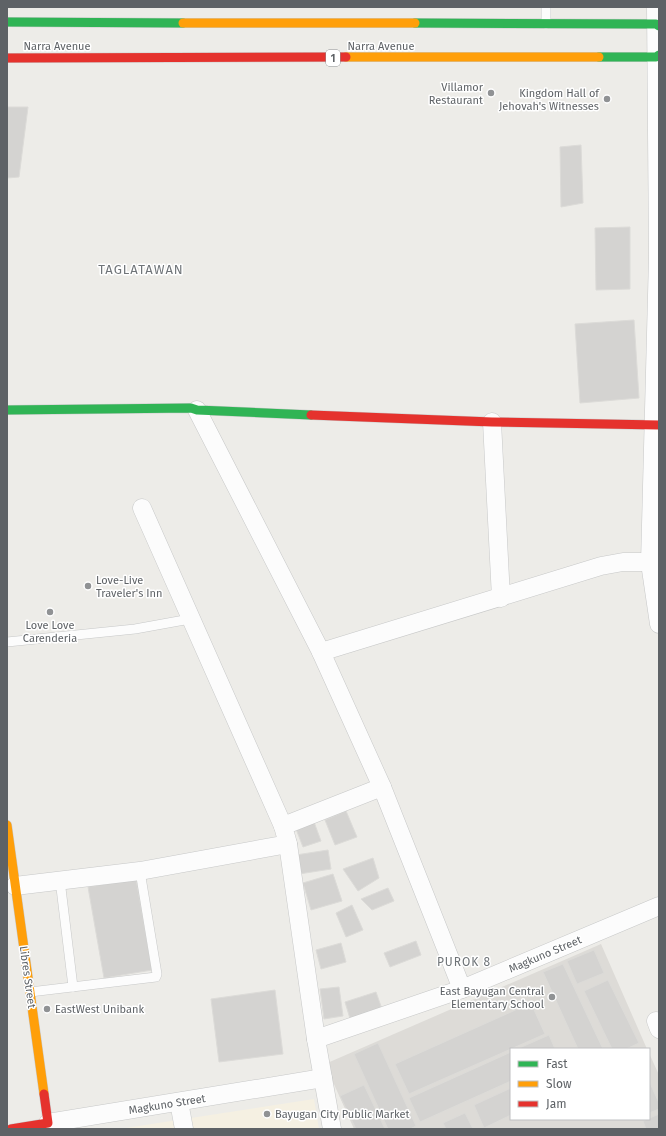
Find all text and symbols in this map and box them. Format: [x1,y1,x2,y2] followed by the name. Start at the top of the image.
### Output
[23,40,91,53] street label: Narra Avenue
[347,40,415,53] street label: Narra Avenue
[326,50,340,66] road number: 1
[429,81,484,107] place label: Villamor Restaurant
[499,87,600,113] place label: Kingdom Hall of Jehovah's Witnesses
[486,88,496,98] marker: Villamor Restaurant
[602,94,612,104] marker: Kingdom Hall of Jehovah's Witnesses
[98,262,184,277] district label: TAGLATAWAN
[96,574,162,600] place label: Love-Live Traveler's Inn
[83,581,93,591] marker: Love-Live Traveler's Inn
[45,607,55,617] marker: Love Love Carenderia
[23,619,77,645] place label: Love Love Carenderia
[507,933,584,976] street label: Magkuno Street
[17,945,38,1009] street label: Libres Street
[437,955,491,969] district label: PUROK 8
[440,985,544,1011] place label: East Bayugan Central Elementary School
[547,992,557,1002] marker: East Bayugan Central Elementary School
[55,1003,144,1016] place label: EastWest Unibank
[42,1004,52,1014] marker: EastWest Unibank
[510,1048,650,1120] legend
[546,1057,568,1071] text: Fast
[546,1077,572,1091] text: Slow
[128,1092,207,1117] street label: Magkuno Street
[546,1097,566,1111] text: Jam
[275,1108,410,1121] place label: Bayugan City Public Market
[262,1109,272,1119] marker: Bayugan City Public Market

